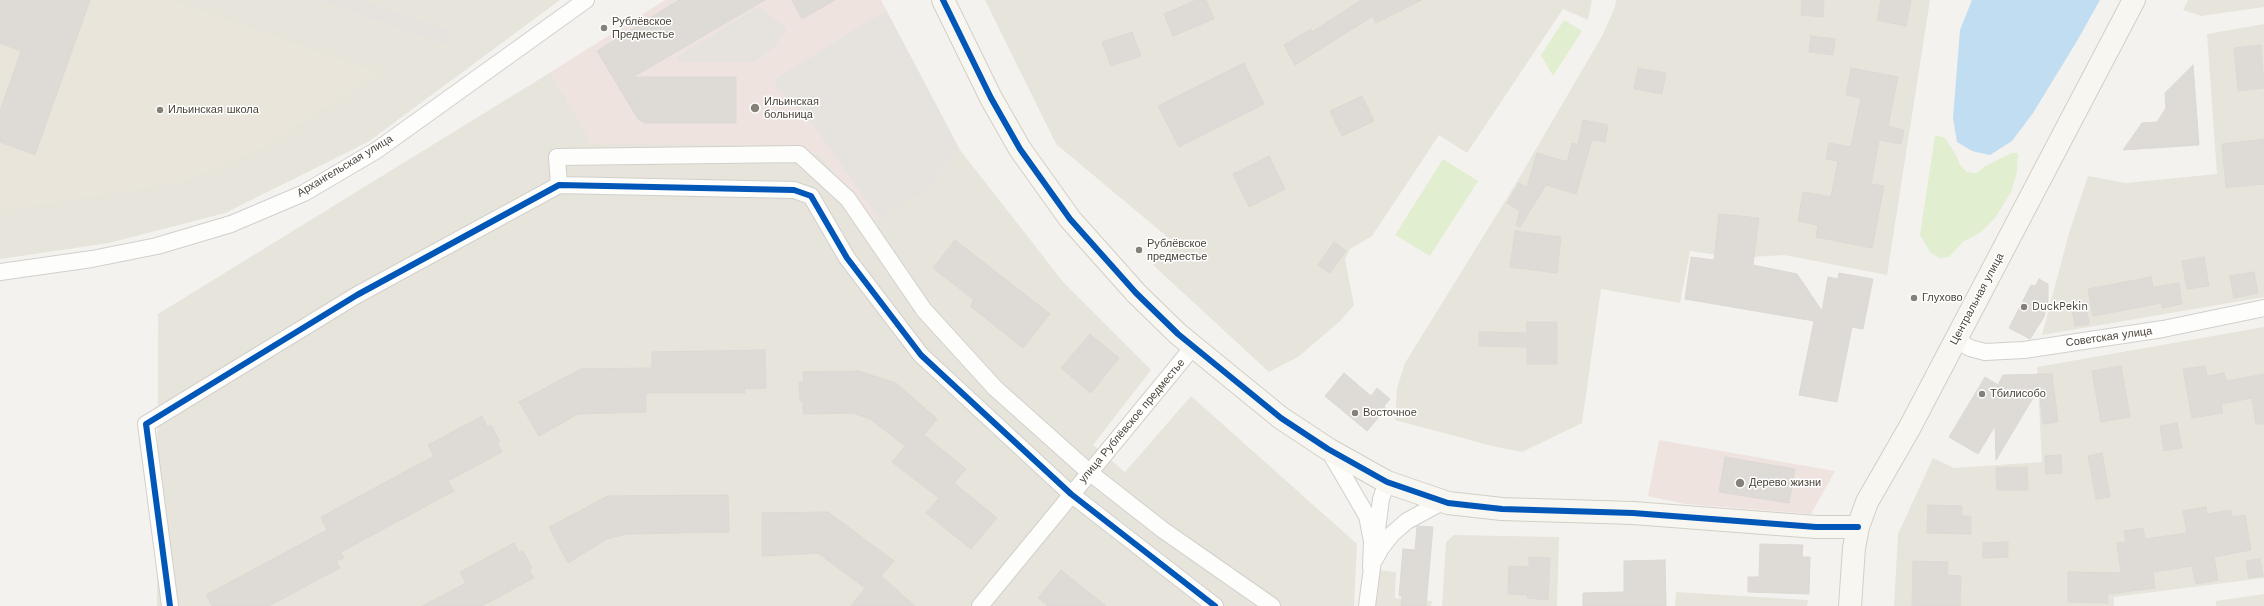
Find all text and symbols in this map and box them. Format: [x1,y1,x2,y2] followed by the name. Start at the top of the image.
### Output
[612,15,674,41] place label: Рублёвское Предместье
[599,23,609,33] marker: Рублёвское Предместье
[764,95,819,121] place label: Ильинская больница
[749,102,761,114] marker: Ильинская больница
[168,103,259,117] place label: Ильинская школа
[155,105,165,115] marker: Ильинская школа
[295,132,395,200] street label: Архангельская улица
[1147,237,1207,263] place label: Рублёвское предместье
[1134,245,1144,255] marker: Рублёвское предместье
[1947,251,2007,347] street label: Центральная улица
[1922,291,1963,305] place label: Глухово
[1909,293,1919,303] marker: Глухово
[2032,300,2088,314] place label: DuckPekin
[2019,302,2029,312] marker: DuckPekin
[2065,324,2153,350] street label: Советская улица
[1076,356,1188,486] street label: улица Рублёвское предместье
[1990,387,2046,401] place label: Тбилисобо
[1977,389,1987,399] marker: Тбилисобо
[1363,406,1417,420] place label: Восточное
[1350,408,1360,418] marker: Восточное
[1749,476,1821,490] place label: Дерево жизни
[1734,477,1746,489] marker: Дерево жизни

